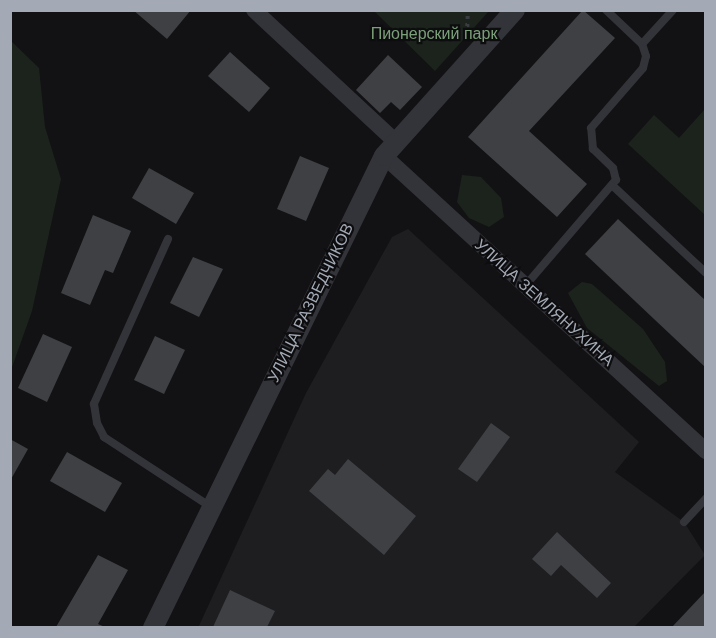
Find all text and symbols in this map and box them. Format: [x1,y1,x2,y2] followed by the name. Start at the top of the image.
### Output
[371,24,497,44] park label: Пионерский парк
[264,220,358,386] street label: УЛИЦА РАЗВЕДЧИКОВ
[471,236,617,370] street label: УЛИЦА ЗЕМЛЯНУХИНА

